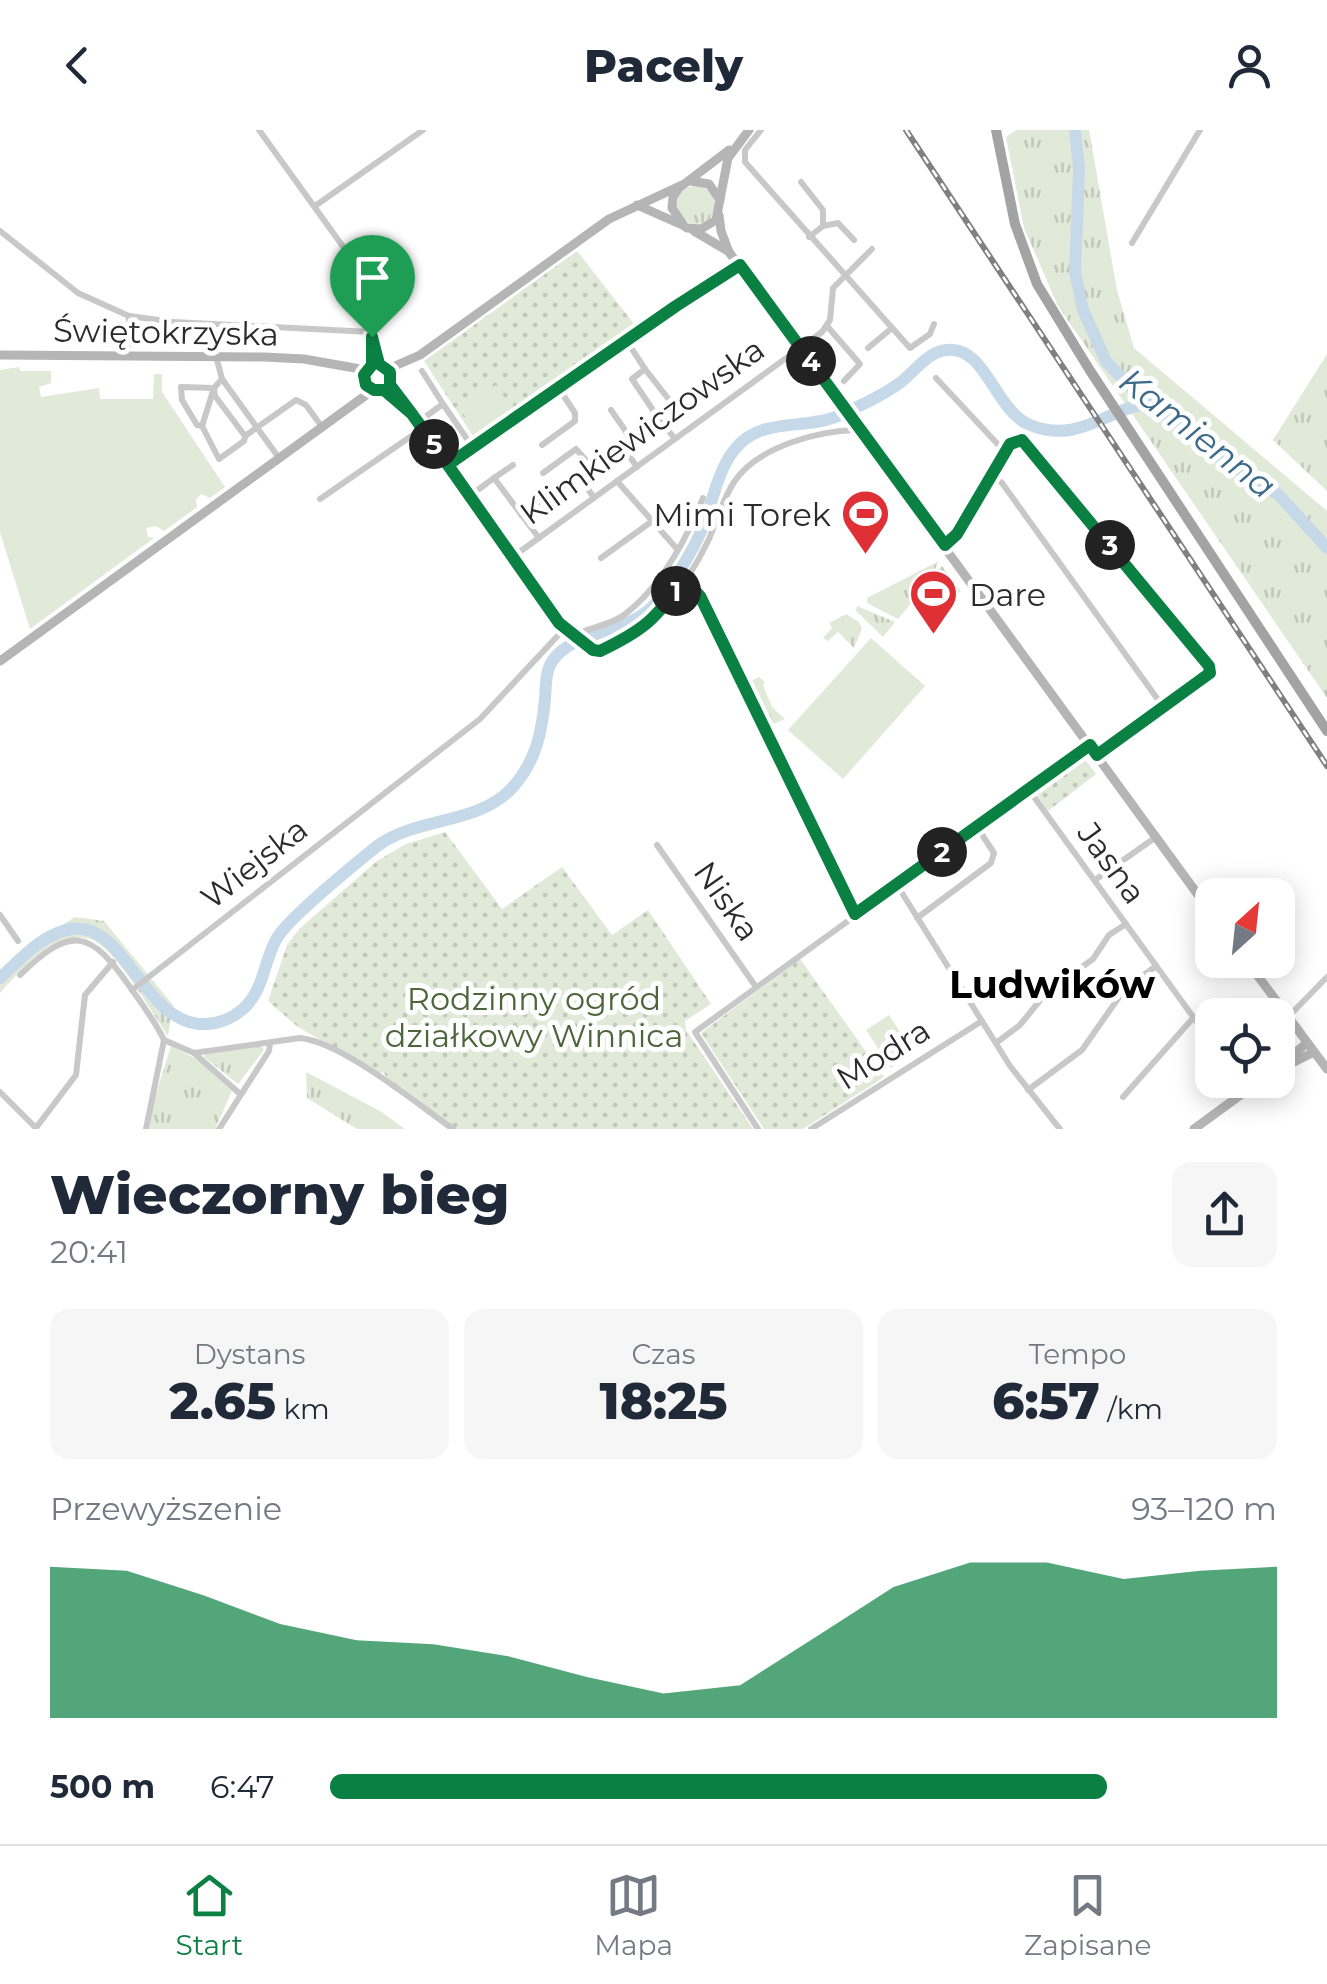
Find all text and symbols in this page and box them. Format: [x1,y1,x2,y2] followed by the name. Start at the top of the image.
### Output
[50,38,105,93] icon: back
[584,38,743,93] text: Pacely
[1222,38,1277,93] icon: person
[330,235,415,338] pin
[345,250,400,305] icon: arrive
[53,311,279,353] street label: Świętokrzyska
[512,329,772,533] street label: Klimkiewiczowska
[786,336,836,386] pin: 4
[801,344,821,378] text: 4
[1111,359,1285,507] water label: Kamienna
[409,419,459,469] pin: 5
[426,427,442,461] text: 5
[840,488,892,556] sports icon: Mimi Torek
[653,495,831,534] place label: Mimi Torek
[1085,520,1135,570] pin: 3
[1102,528,1118,562] text: 3
[651,566,701,616] pin: 1
[908,568,960,636] sports icon: Dare
[671,574,681,608] text: 1
[969,575,1046,614] place label: Dare
[193,809,315,917] street label: Wiejska
[1069,814,1155,911] street label: Jasna
[917,827,967,877] pin: 2
[934,835,950,869] text: 2
[686,854,768,948] street label: Niska
[1195,878,1295,978] north arrow
[1195,878,1295,1098] map controls
[949,961,1155,1008] district label: Ludwików
[385,979,683,1055] park label: Rodzinny ogród działkowy Winnica
[1195,998,1295,1098] button: locate
[829,1010,937,1098] street label: Modra
[50,1161,510,1228] text: Wieczorny bieg
[1172,1162,1277,1267] button: share
[50,1232,128,1271] text: 20:41
[194,1337,305,1371] text: Dystans
[632,1337,695,1371] text: Czas
[1029,1337,1126,1371] text: Tempo
[169,1371,276,1432] text: 2.65
[599,1371,728,1432] text: 18:25
[992,1371,1100,1432] text: 6:57
[276,1392,330,1426] text: km
[1100,1392,1163,1426] text: /km
[50,1489,282,1528] text: Przewyższenie
[1131,1489,1277,1528] text: 93–120 m
[50,1767,155,1806] text: 500 m
[210,1767,275,1806] text: 6:47
[176,1868,243,1962] tab: Start
[594,1868,673,1962] tab: Mapa
[1024,1868,1151,1962] tab: Zapisane

